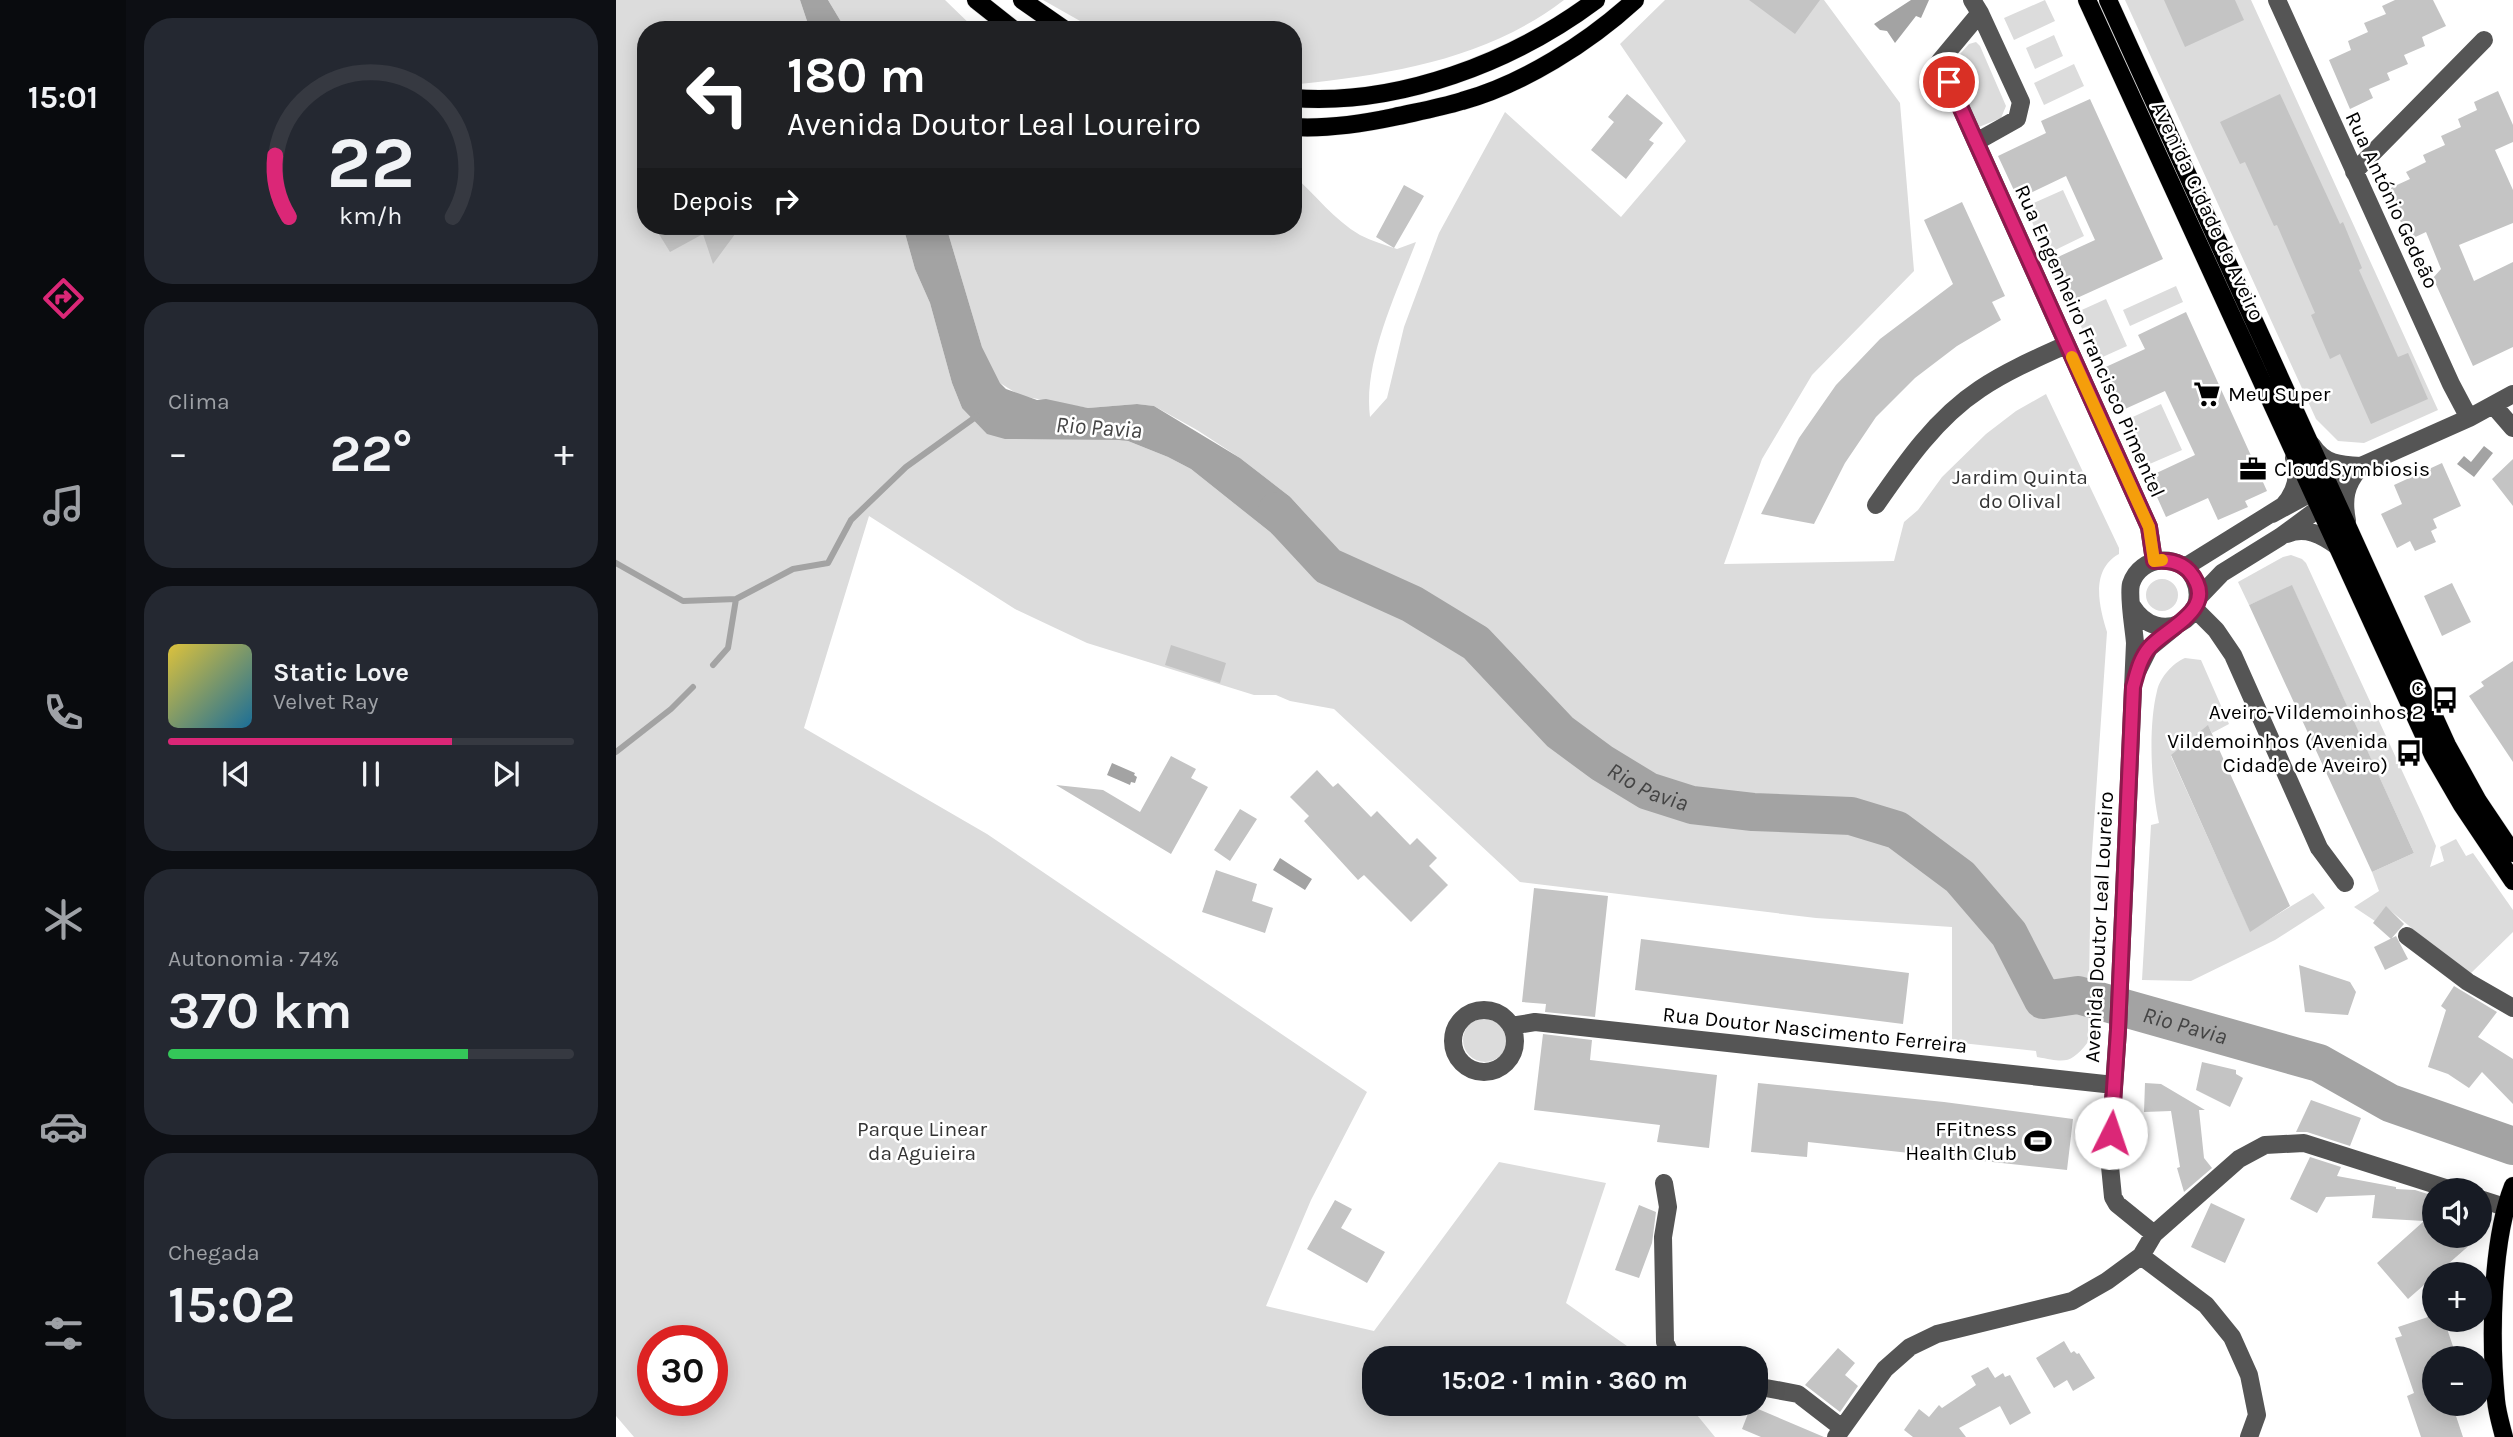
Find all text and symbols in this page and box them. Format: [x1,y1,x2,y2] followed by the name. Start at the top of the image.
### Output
[787,47,926,104] text: 180 m
[672,49,763,140] icon: left
[1919,52,1979,112] pin
[1930,63,1968,101] icon: arrive
[28,79,98,116] text: 15:01
[2147,98,2269,324] street label: Avenida Cidade de Aveiro
[787,106,1201,143] text: Avenida Doutor Leal Loureiro
[2341,108,2443,292] street label: Rua António Gedeão
[327,120,415,205] text: 22
[2010,181,2170,501] street label: Rua Engenheiro Francisco Pimentel
[767,182,805,220] icon: right
[672,186,753,217] text: Depois
[339,201,403,230] text: km/h
[39,274,88,323] icon: directions
[2192,379,2222,409] supermarket icon: Meu Super
[2228,382,2331,406] place label: Meu Super
[168,388,230,415] text: Clima
[1055,411,1143,444] water label: Rio Pavia
[329,423,413,484] text: 22°
[168,431,188,476] text: −
[554,431,574,476] text: +
[2238,454,2268,484] office icon: CloudSymbiosis
[2274,457,2430,481] place label: CloudSymbiosis
[1952,465,2088,513] park label: Jardim Quinta do Olival
[39,481,88,530] icon: music
[273,657,409,688] text: Static Love
[2209,676,2424,724] place label: C Aveiro-Vildemoinhos 2
[2430,685,2460,715] bus stop icon: C Aveiro-Vildemoinhos 2
[39,688,88,737] icon: phone
[273,688,378,715] text: Velvet Ray
[2167,729,2388,777] place label: Vildemoinhos (Avenida Cidade de Aveiro)
[2394,738,2424,768] bus stop icon: Vildemoinhos (Avenida Cidade de Aveiro)
[217,755,255,793] icon: previous
[352,755,390,793] icon: pause
[487,755,525,793] icon: next
[1602,757,1692,817] water label: Rio Pavia
[2080,791,2118,1063] street label: Avenida Doutor Leal Loureiro
[39,895,88,944] icon: climate
[168,945,339,972] text: Autonomia · 74%
[168,980,352,1041] text: 370 km
[2140,1001,2230,1050] water label: Rio Pavia
[1661,1002,1969,1058] street label: Rua Doutor Nascimento Ferreira
[2074,1096,2148,1170] position arrow
[39,1102,88,1151] icon: car
[857,1117,988,1165] park label: Parque Linear da Aguieira
[1905,1117,2017,1165] place label: FFitness Health Club
[2023,1126,2053,1156] sports icon: FFitness Health Club
[2422,1178,2492,1416] map controls
[2422,1178,2492,1248] button: sound
[168,1239,260,1266] text: Chegada
[2422,1262,2492,1332] button: +
[168,1274,295,1335] text: 15:02
[39,1309,88,1358] icon: filters
[637,1325,728,1416] speed limit sign: 30
[2422,1346,2492,1416] button: −
[1442,1365,1688,1396] text: 15:02 · 1 min · 360 m

